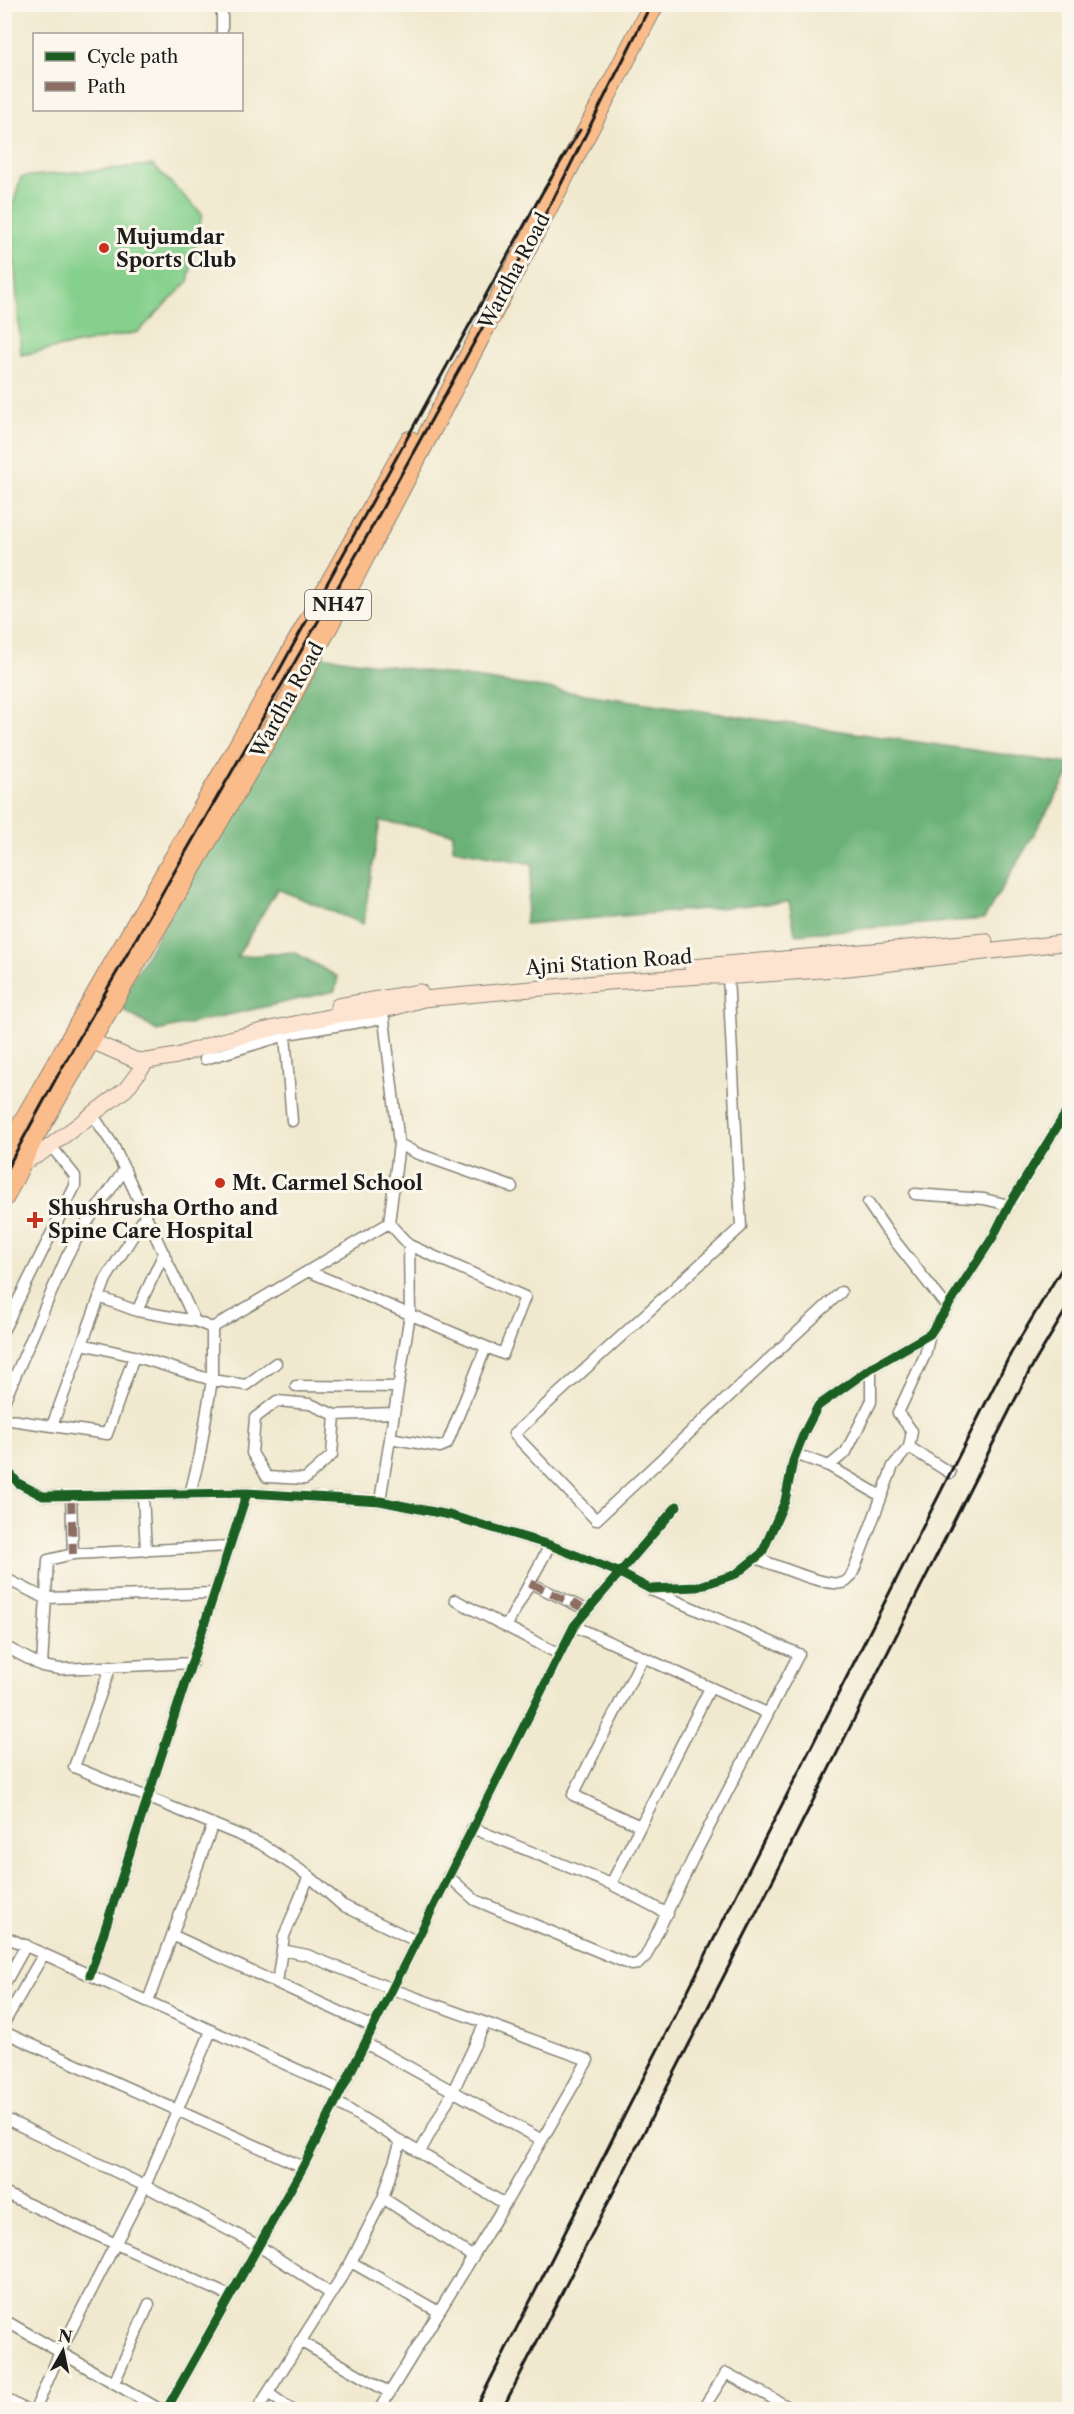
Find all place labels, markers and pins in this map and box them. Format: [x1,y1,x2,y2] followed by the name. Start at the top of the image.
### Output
[116,225,236,272] place label: Mujumdar Sports Club
[97,241,111,255] marker: Mujumdar Sports Club
[232,1171,423,1195] place label: Mt. Carmel School
[213,1176,227,1190] marker: Mt. Carmel School
[48,1196,279,1243] place label: Shushrusha Ortho and Spine Care Hospital
[26,1211,44,1229] marker: Shushrusha Ortho and Spine Care Hospital

